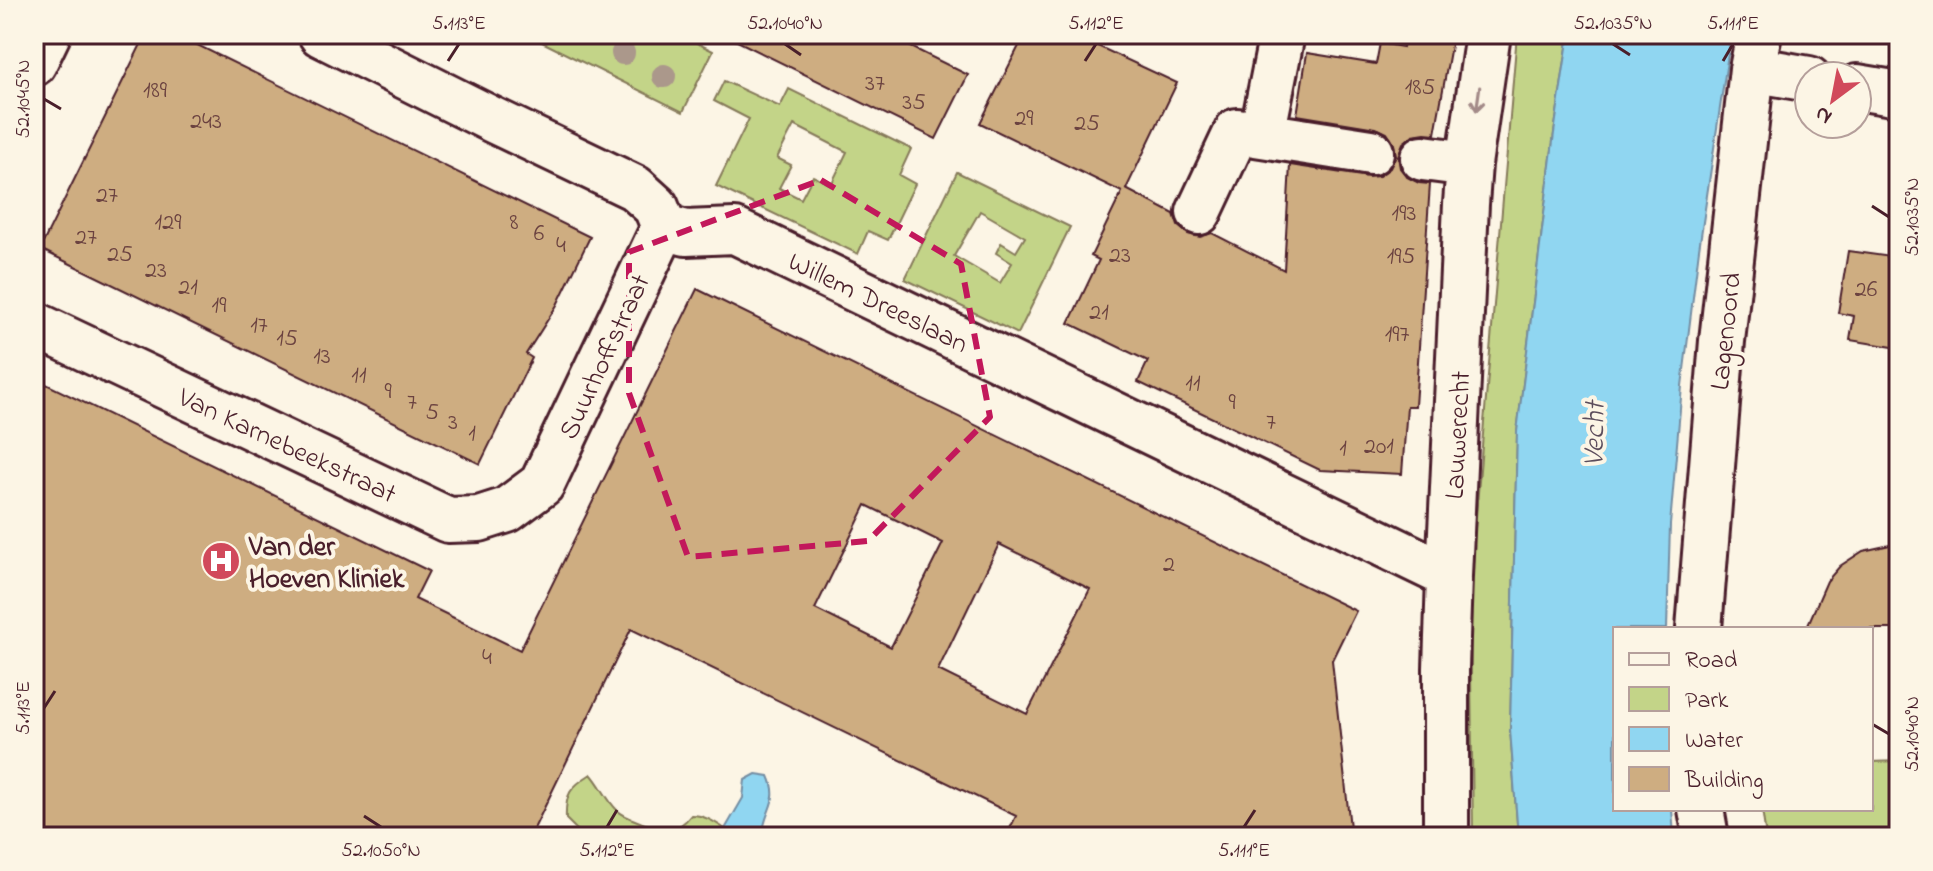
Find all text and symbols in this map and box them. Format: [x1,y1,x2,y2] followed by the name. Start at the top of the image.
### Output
[432,10,486,39] text: 5.113°E
[747,10,823,39] text: 52.1040°N
[1068,10,1124,39] text: 5.112°E
[1573,10,1653,39] text: 52.1035°N
[1707,10,1759,39] text: 5.111°E
[10,60,39,139] text: 52.1045°N
[1793,60,1873,140] north arrow
[865,67,885,102] house number: 37
[1405,71,1435,106] house number: 185
[143,74,168,109] house number: 189
[902,86,926,121] house number: 35
[1470,86,1485,111] one-way arrow
[1809,97,1839,132] text: N
[1014,102,1034,137] house number: 29
[190,105,222,140] house number: 243
[1074,107,1100,142] house number: 25
[1899,177,1928,257] text: 52.1035°N
[96,179,118,214] house number: 27
[1392,197,1416,232] house number: 193
[155,206,182,241] house number: 129
[510,206,519,241] house number: 8
[534,217,545,252] house number: 6
[75,221,97,256] house number: 27
[556,229,566,264] house number: 4
[107,238,133,273] house number: 25
[1109,239,1131,274] house number: 23
[1387,240,1416,275] house number: 195
[780,243,975,366] street label: Willem Dreeslaan
[145,254,167,289] house number: 23
[550,268,662,447] street label: Suurhoffstraat
[1701,270,1754,392] street label: Lagenoord
[178,271,198,306] house number: 21
[1855,273,1878,308] house number: 26
[212,289,227,324] house number: 19
[1089,296,1109,331] house number: 21
[250,309,268,344] house number: 17
[1385,318,1409,353] house number: 197
[276,322,298,357] house number: 15
[313,340,331,375] house number: 13
[351,359,367,394] house number: 11
[1185,367,1201,402] house number: 11
[1436,370,1483,501] street label: Lauwerecht
[384,375,392,410] house number: 9
[170,378,403,516] street label: Van Karnebeekstraat
[407,386,417,421] house number: 7
[1228,386,1236,421] house number: 9
[425,396,439,431] house number: 5
[1573,398,1619,467] water label: Vecht
[448,406,458,441] house number: 3
[1266,406,1276,441] house number: 7
[468,417,476,452] house number: 1
[1364,430,1394,465] house number: 201
[1339,432,1347,467] house number: 1
[248,528,405,601] place label: Van der Hoeven Kliniek
[200,540,242,582] hospital icon: Van der Hoeven Kliniek
[1163,548,1175,583] house number: 2
[1613,627,1873,811] legend
[482,641,492,676] house number: 4
[1685,644,1738,679] text: Road
[10,681,39,735] text: 5.113°E
[1685,684,1729,719] text: Park
[1899,696,1928,772] text: 52.1040°N
[1685,724,1743,759] text: Water
[1684,764,1764,799] text: Building
[341,837,421,866] text: 52.1050°N
[579,837,635,866] text: 5.112°E
[1218,837,1270,866] text: 5.111°E

